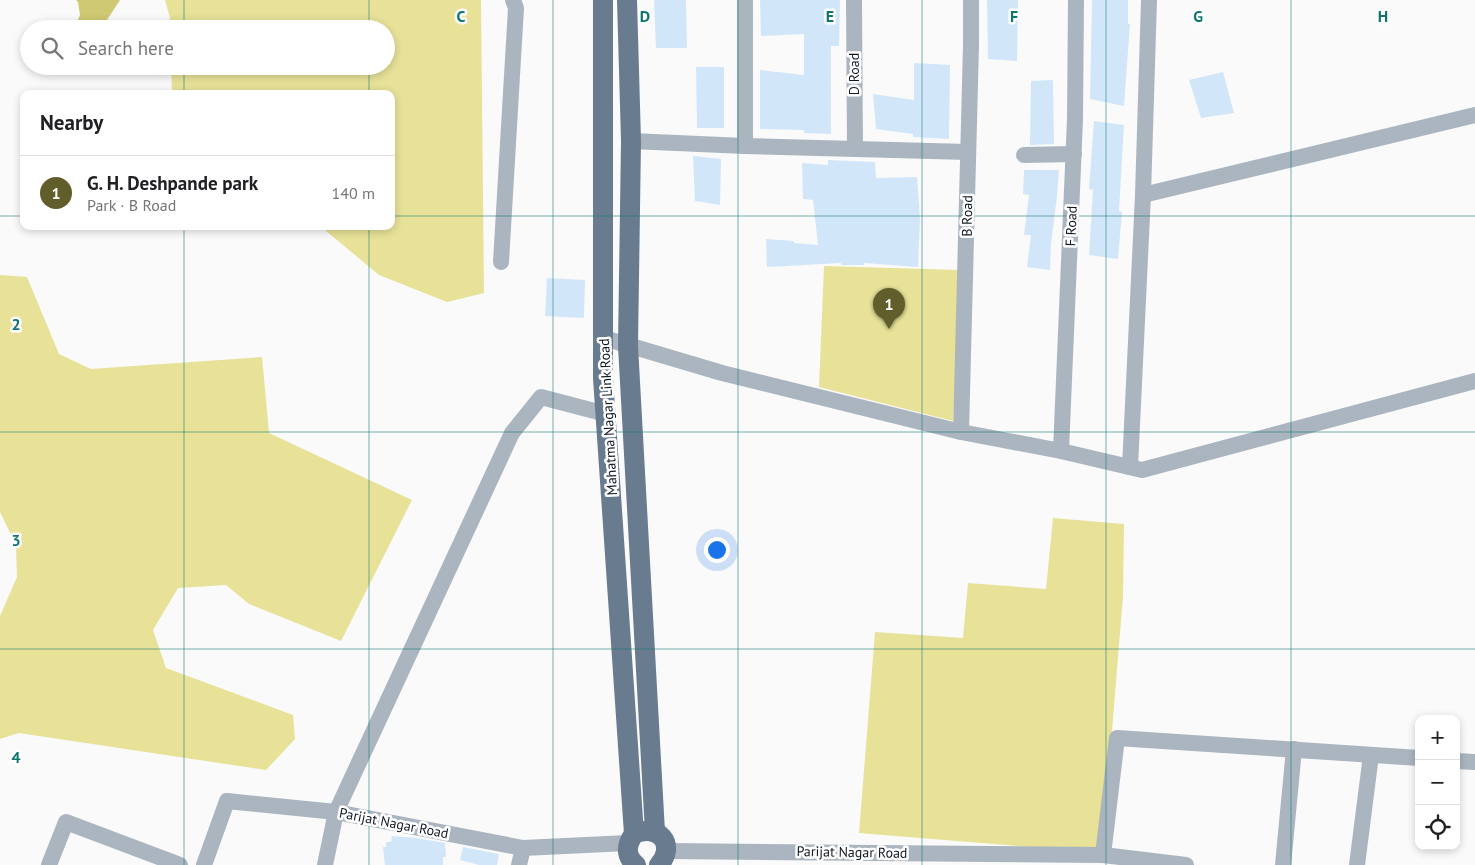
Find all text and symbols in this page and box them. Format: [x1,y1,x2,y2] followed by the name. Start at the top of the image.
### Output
[457,6,466,26] text: C
[640,6,650,26] text: D
[826,6,834,26] text: E
[1010,6,1018,26] text: F
[1193,6,1203,26] text: G
[1378,6,1388,26] text: H
[20,20,395,75] search box
[38,34,66,62] icon: search
[78,36,174,60] text: Search here
[845,53,863,95] street label: D Road
[40,109,103,136] text: Nearby
[87,171,258,195] text: G. H. Deshpande park
[51,183,61,203] text: 1
[332,183,375,203] text: 140 m
[87,195,176,215] text: Park · B Road
[958,195,976,237] street label: B Road
[1061,205,1081,247] street label: F Road
[873,288,905,329] pin: 1
[11,314,21,334] text: 2
[595,338,621,496] street label: Mahatma Nagar Link Road
[11,530,21,550] text: 3
[704,537,730,563] your location
[1415,715,1460,850] map controls
[1415,715,1460,760] button: +
[11,747,21,767] text: 4
[1415,760,1460,805] button: −
[338,804,450,842] street label: Parijat Nagar Road
[1415,805,1460,850] button: locate
[796,842,908,862] street label: Parijat Nagar Road

